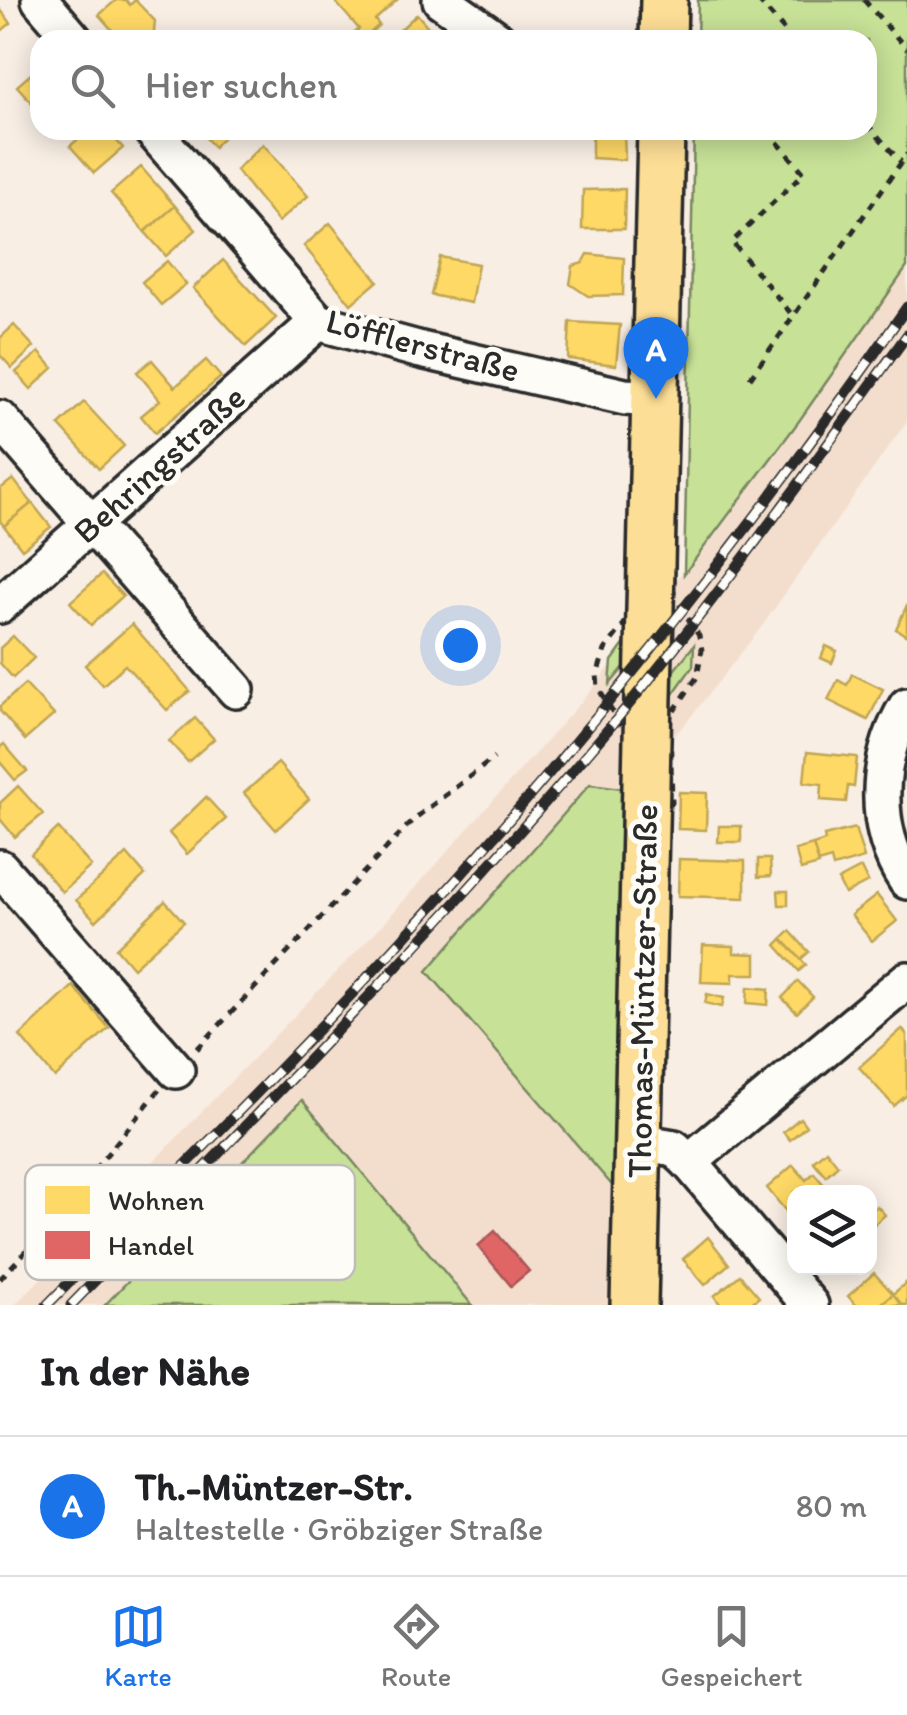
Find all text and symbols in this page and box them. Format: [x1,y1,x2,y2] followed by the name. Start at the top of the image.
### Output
[30,30,877,140] search box
[65,58,120,113] icon: search
[145,62,337,108] text: Hier suchen
[322,299,524,391] street label: Löfflerstraße
[624,316,688,399] pin: A
[64,376,254,552] street label: Behringstraße
[435,620,486,671] your location
[618,803,666,1179] street label: Thomas-Müntzer-Straße
[25,1165,355,1280] legend
[108,1183,205,1217] text: Wohnen
[787,1185,877,1275] map controls
[787,1185,877,1275] button: layers
[108,1228,194,1262] text: Handel
[40,1345,250,1396] text: In der Nähe
[135,1464,413,1510] text: Th.-Müntzer-Str.
[62,1487,83,1525] text: A
[796,1487,867,1525] text: 80 m
[135,1510,543,1548] text: Haltestelle · Gröbziger Straße
[105,1599,172,1693] tab: Karte
[381,1599,451,1693] tab: Route
[660,1599,802,1693] tab: Gespeichert

